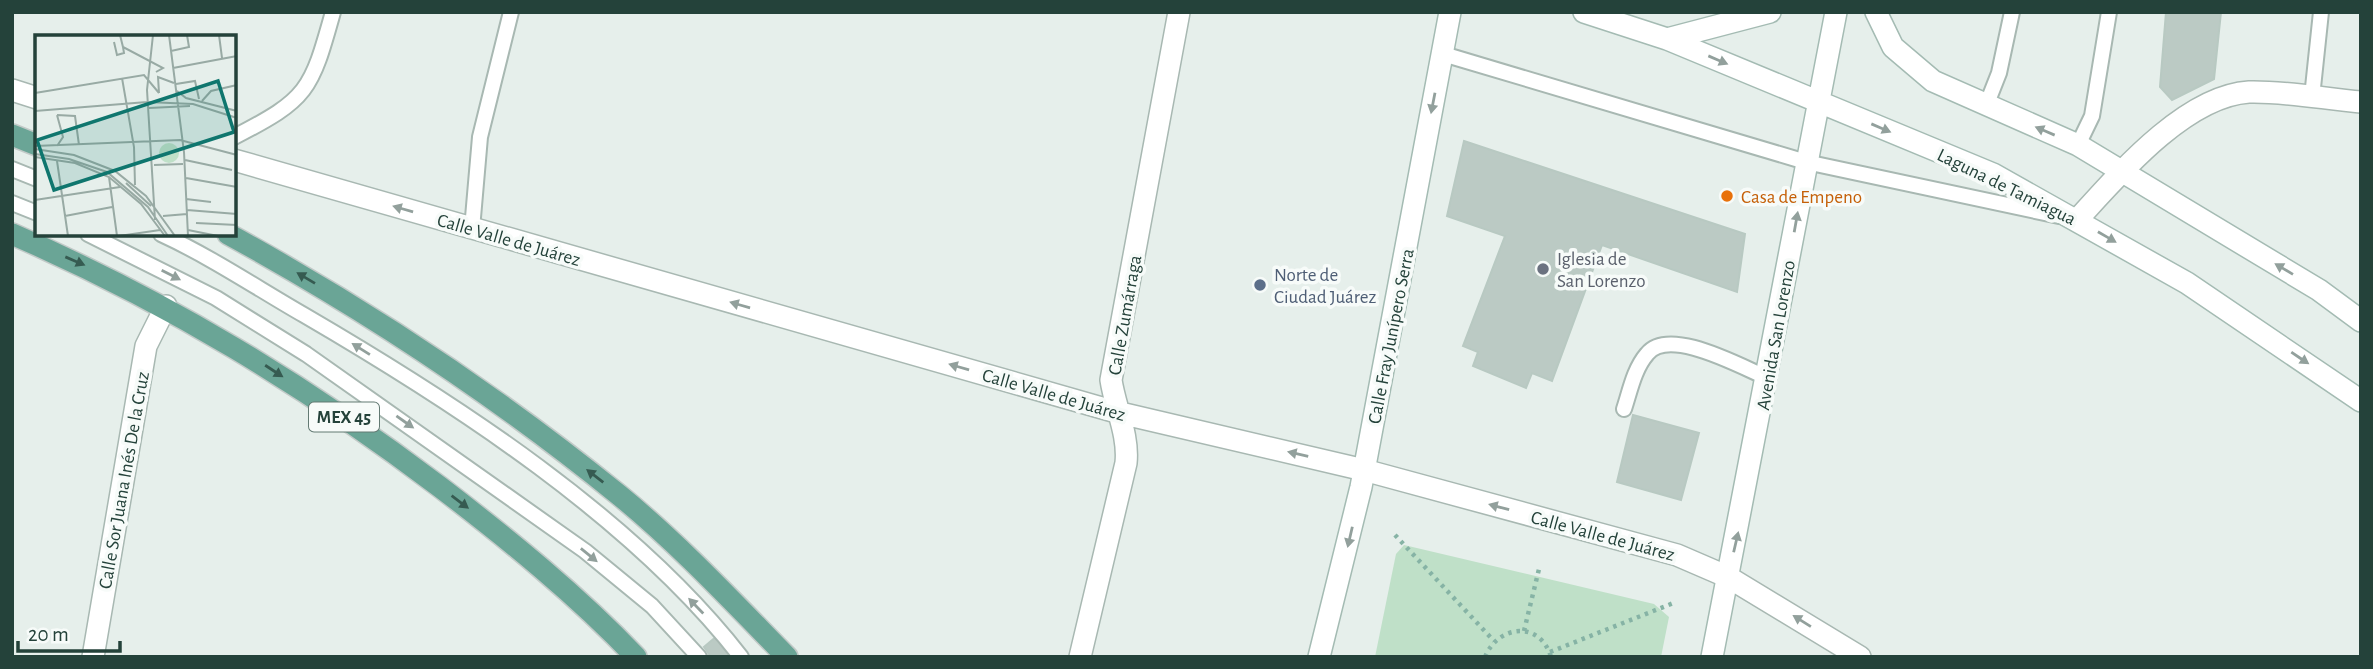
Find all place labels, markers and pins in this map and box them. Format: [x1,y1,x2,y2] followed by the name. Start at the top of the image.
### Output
[1719,188,1735,204] marker: Casa de Empeno
[1741,188,1862,207] place label: Casa de Empeno
[1557,250,1645,291] place label: Iglesia de San Lorenzo
[1535,261,1551,277] marker: Iglesia de San Lorenzo
[1274,266,1377,307] place label: Norte de Ciudad Juárez
[1252,277,1268,293] marker: Norte de Ciudad Juárez

